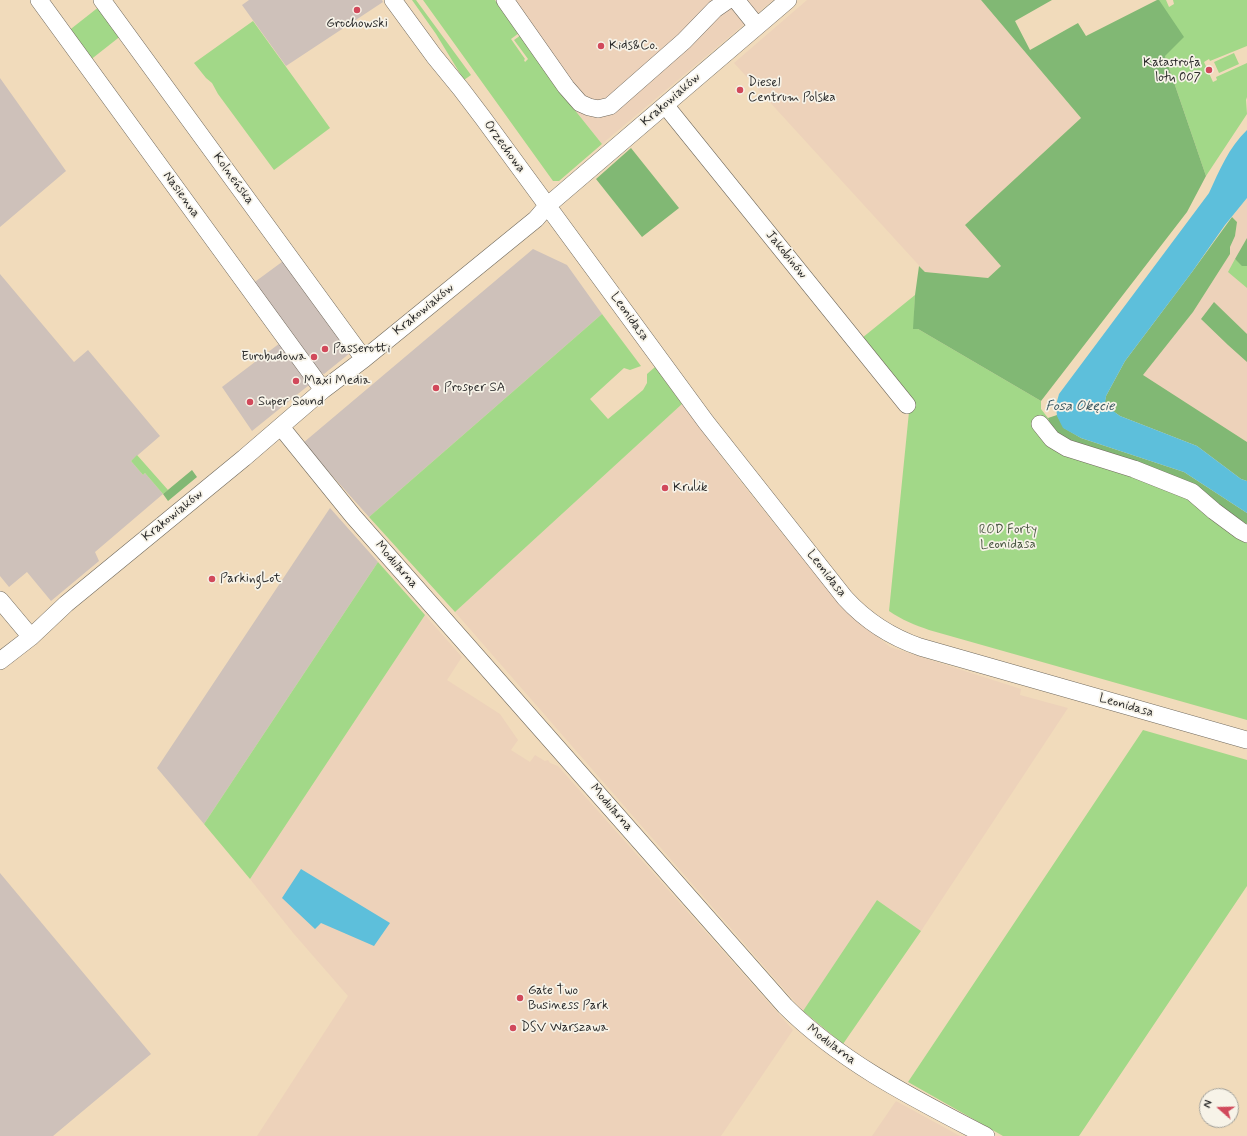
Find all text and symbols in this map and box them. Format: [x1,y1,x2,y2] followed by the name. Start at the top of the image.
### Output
[352,5,362,15] marker: Grochowski
[326,16,388,32] place label: Grochowski
[609,38,658,54] place label: Kids&Co.
[596,41,606,51] marker: Kids&Co.
[1143,55,1201,86] place label: Katastrofa lotu 007
[1204,65,1214,75] marker: Katastrofa lotu 007
[638,70,704,130] street label: Krakowiaków
[748,75,836,106] place label: Diesel Centrum Polska
[735,85,745,95] marker: Diesel Centrum Polska
[480,118,528,176] street label: Orzechowa
[209,150,257,208] street label: Kolneńska
[159,169,203,221] street label: Nasienna
[762,228,810,282] street label: Jakobinów
[390,281,458,339] street label: Krakowiaków
[606,290,652,344] street label: Leonidasa
[333,341,390,357] place label: Passerotti
[320,344,330,354] marker: Passerotti
[241,349,306,365] place label: Eurobudowa
[309,352,319,362] marker: Eurobudowa
[304,373,370,389] place label: Maxi Media
[291,376,301,386] marker: Maxi Media
[444,380,505,396] place label: Prosper SA
[431,383,441,393] marker: Prosper SA
[258,394,324,410] place label: Super Sound
[245,397,255,407] marker: Super Sound
[1045,399,1115,415] water label: Fosa Okęcie
[673,480,708,496] place label: Krulik
[660,483,670,493] marker: Krulik
[139,487,207,545] street label: Krakowiaków
[979,522,1037,553] park label: ROD Forty Leonidasa
[371,538,421,592] street label: Modularna
[803,547,849,601] street label: Leonidasa
[220,571,281,587] place label: ParkingLot
[207,574,217,584] marker: ParkingLot
[1097,691,1155,721] street label: Leonidasa
[586,781,636,835] street label: Modularna
[528,983,608,1014] place label: Gate Two Business Park
[515,993,525,1003] marker: Gate Two Business Park
[521,1020,608,1036] place label: DSV Warszawa
[803,1021,859,1069] street label: Modularna
[508,1023,518,1033] marker: DSV Warszawa
[1199,1088,1239,1128] north arrow
[1201,1098,1216,1110] text: N

